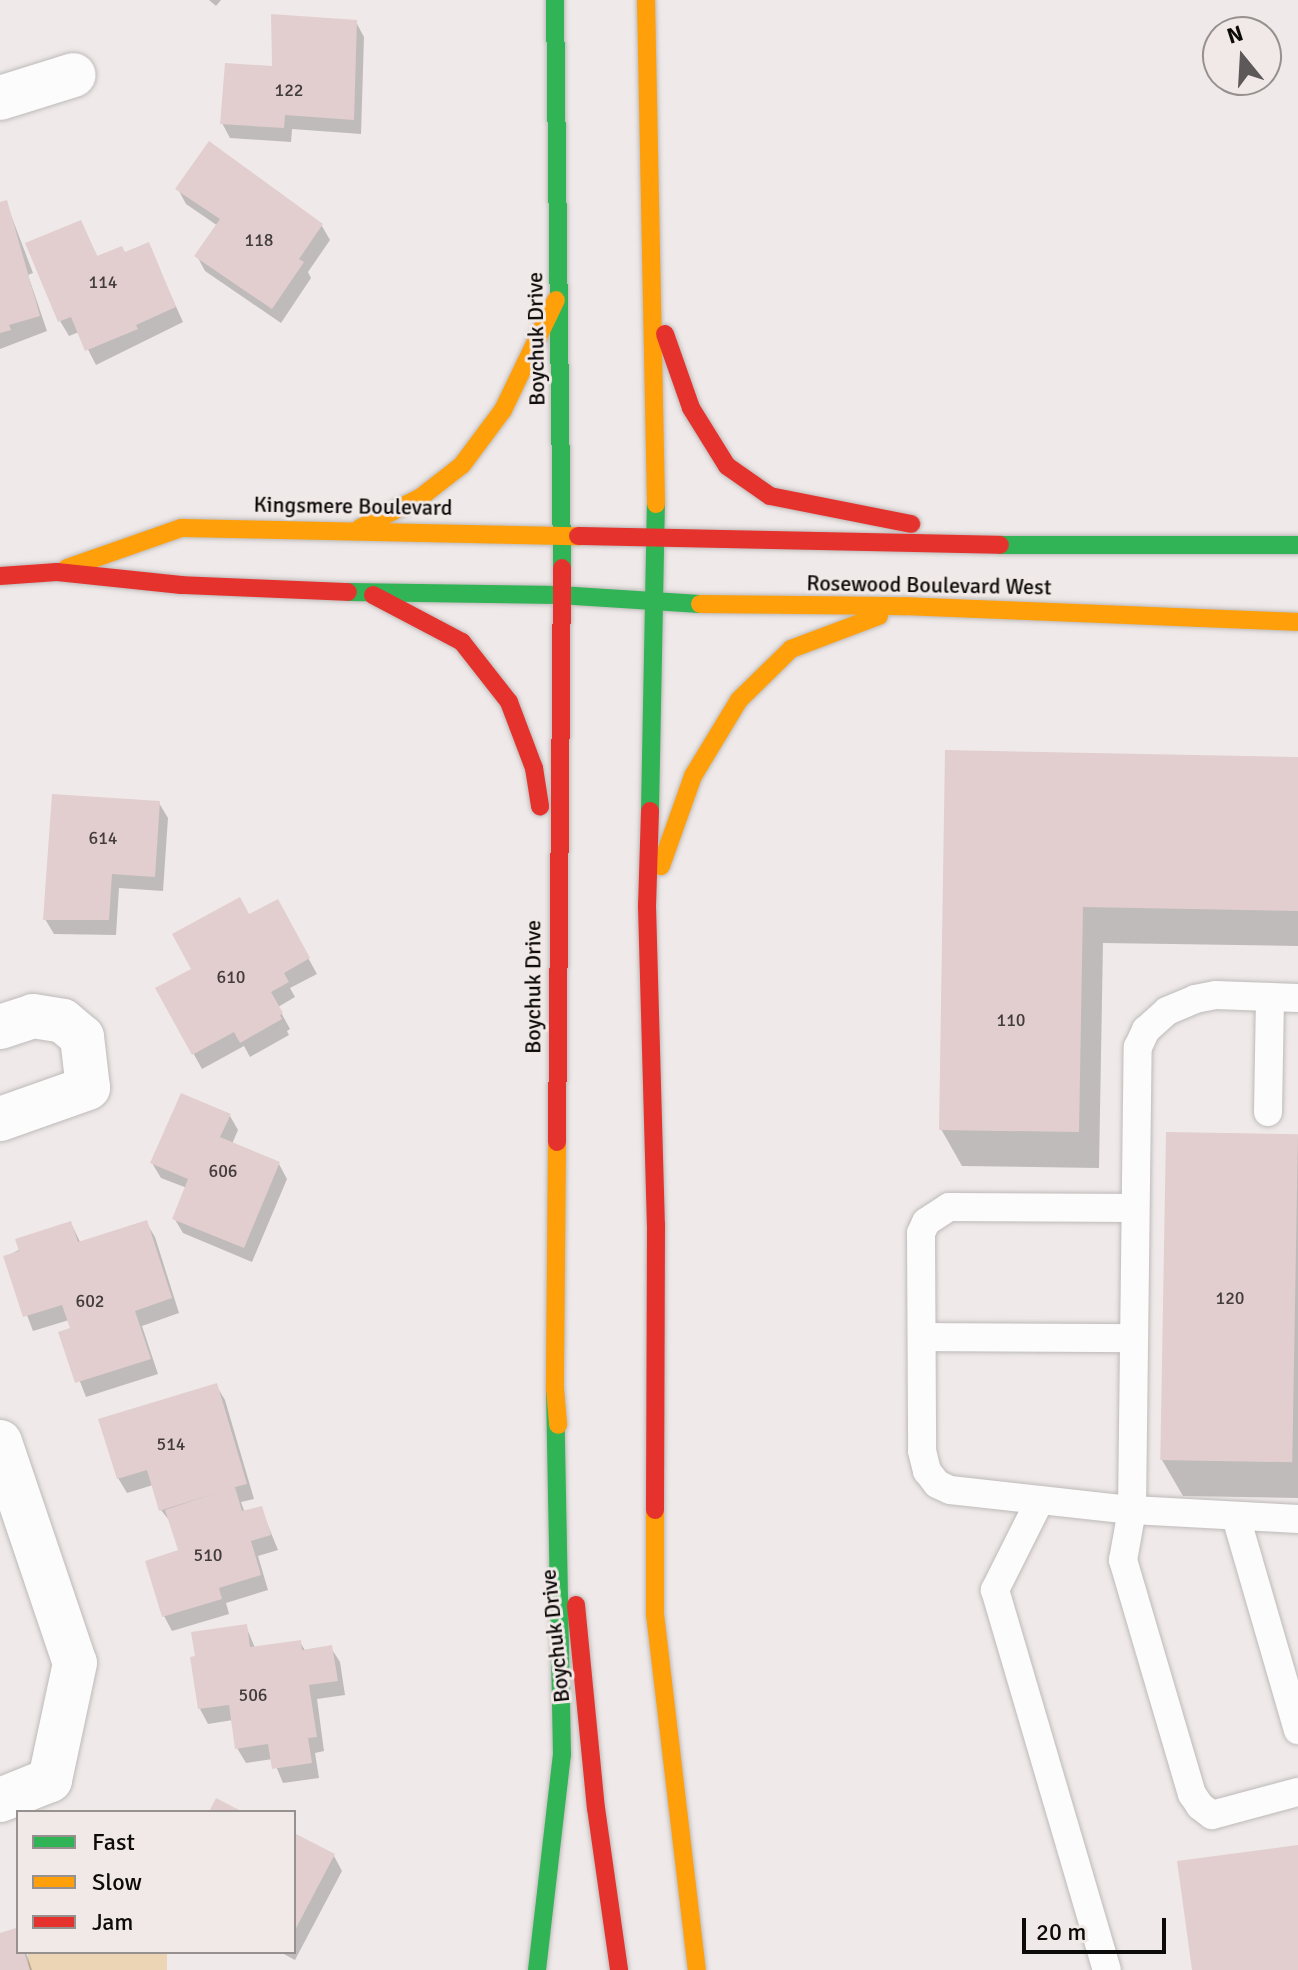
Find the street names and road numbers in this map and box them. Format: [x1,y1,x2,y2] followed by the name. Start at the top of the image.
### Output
[522,272,550,406] street label: Boychuk Drive
[253,491,453,521] street label: Kingsmere Boulevard
[806,570,1052,600] street label: Rosewood Boulevard West
[520,920,546,1054] street label: Boychuk Drive
[535,1568,575,1704] street label: Boychuk Drive

